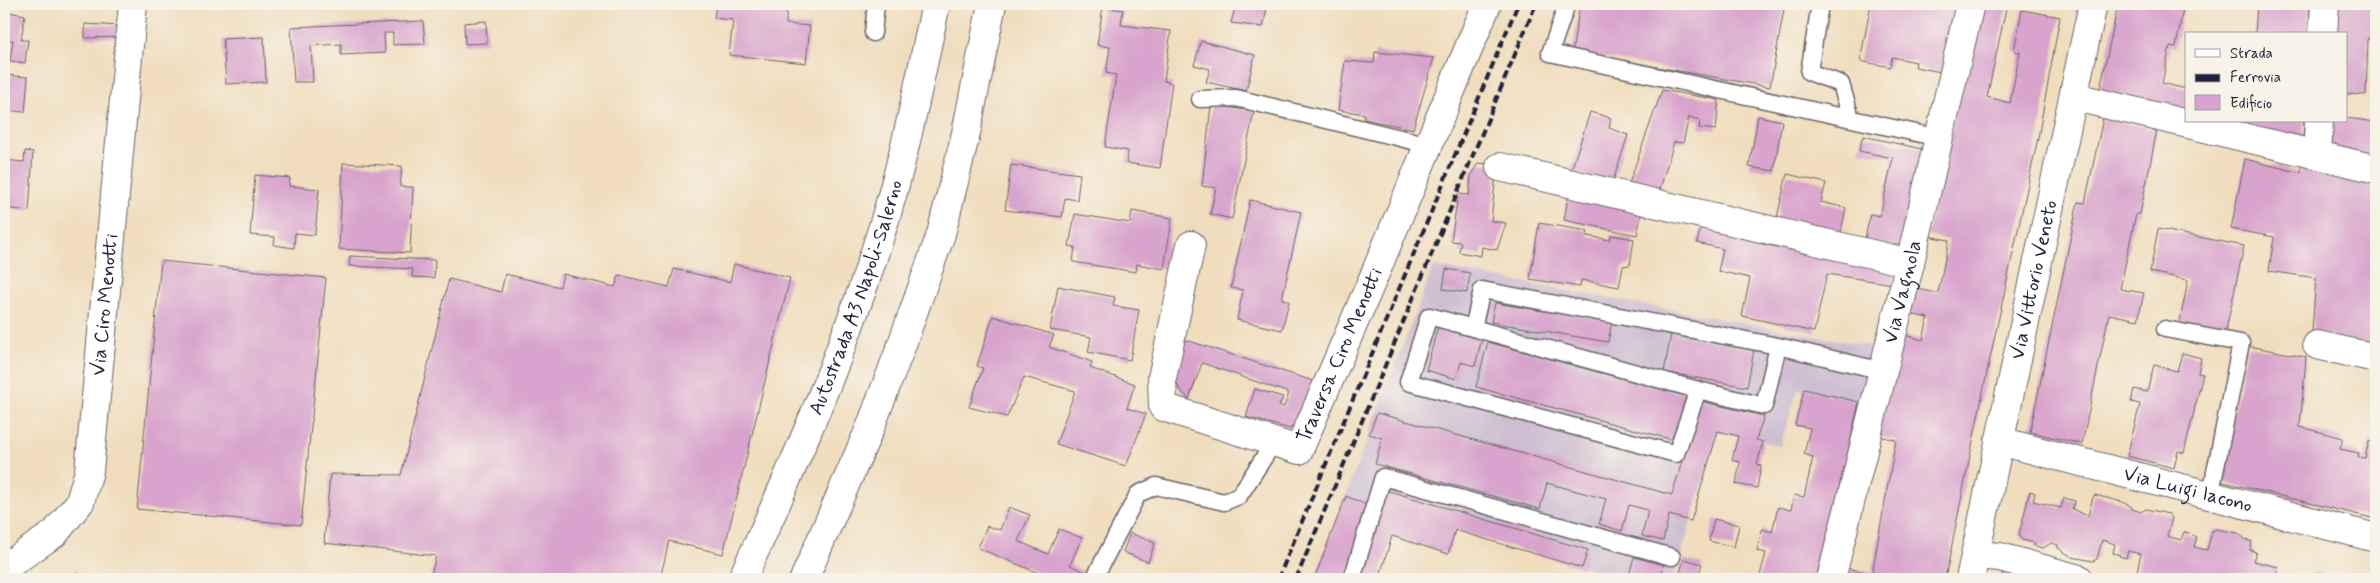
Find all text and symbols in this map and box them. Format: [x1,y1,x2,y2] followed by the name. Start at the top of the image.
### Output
[2185,32,2348,122] legend
[2230,44,2273,64] text: Strada
[2230,68,2281,88] text: Ferrovia
[2230,94,2272,114] text: Edificio
[802,177,909,419] street label: Autostrada A3 Napoli-Salerno
[2004,197,2064,362] street label: Via Vittorio Veneto
[85,232,125,377] street label: Via Ciro Menotti
[1877,238,1928,346] street label: Via Vagnola
[1290,263,1390,447] street label: Traversa Ciro Menotti
[2121,460,2255,519] street label: Via Luigi Iacono

